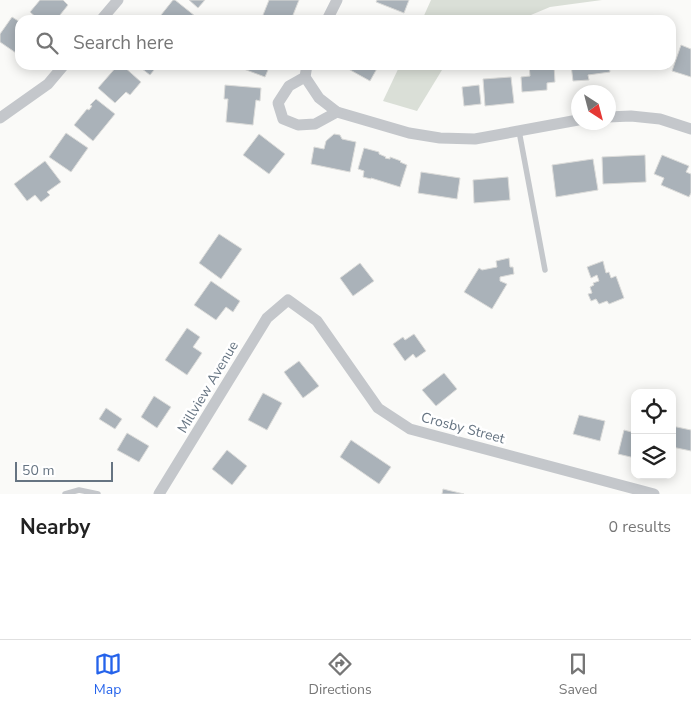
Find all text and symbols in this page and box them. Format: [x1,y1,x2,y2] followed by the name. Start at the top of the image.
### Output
[15,15,676,70] search box
[33,29,61,57] icon: search
[73,30,174,56] text: Search here
[571,85,616,130] north arrow
[173,337,243,437] street label: Millview Avenue
[631,389,676,479] map controls
[631,389,676,434] button: locate
[419,408,507,448] street label: Crosby Street
[631,434,676,479] button: layers
[15,459,112,482] scale bar
[22,461,54,480] text: 50 m
[20,513,90,541] text: Nearby
[609,516,671,538] text: 0 results
[94,650,122,699] tab: Map
[309,650,372,699] tab: Directions
[559,650,597,699] tab: Saved

